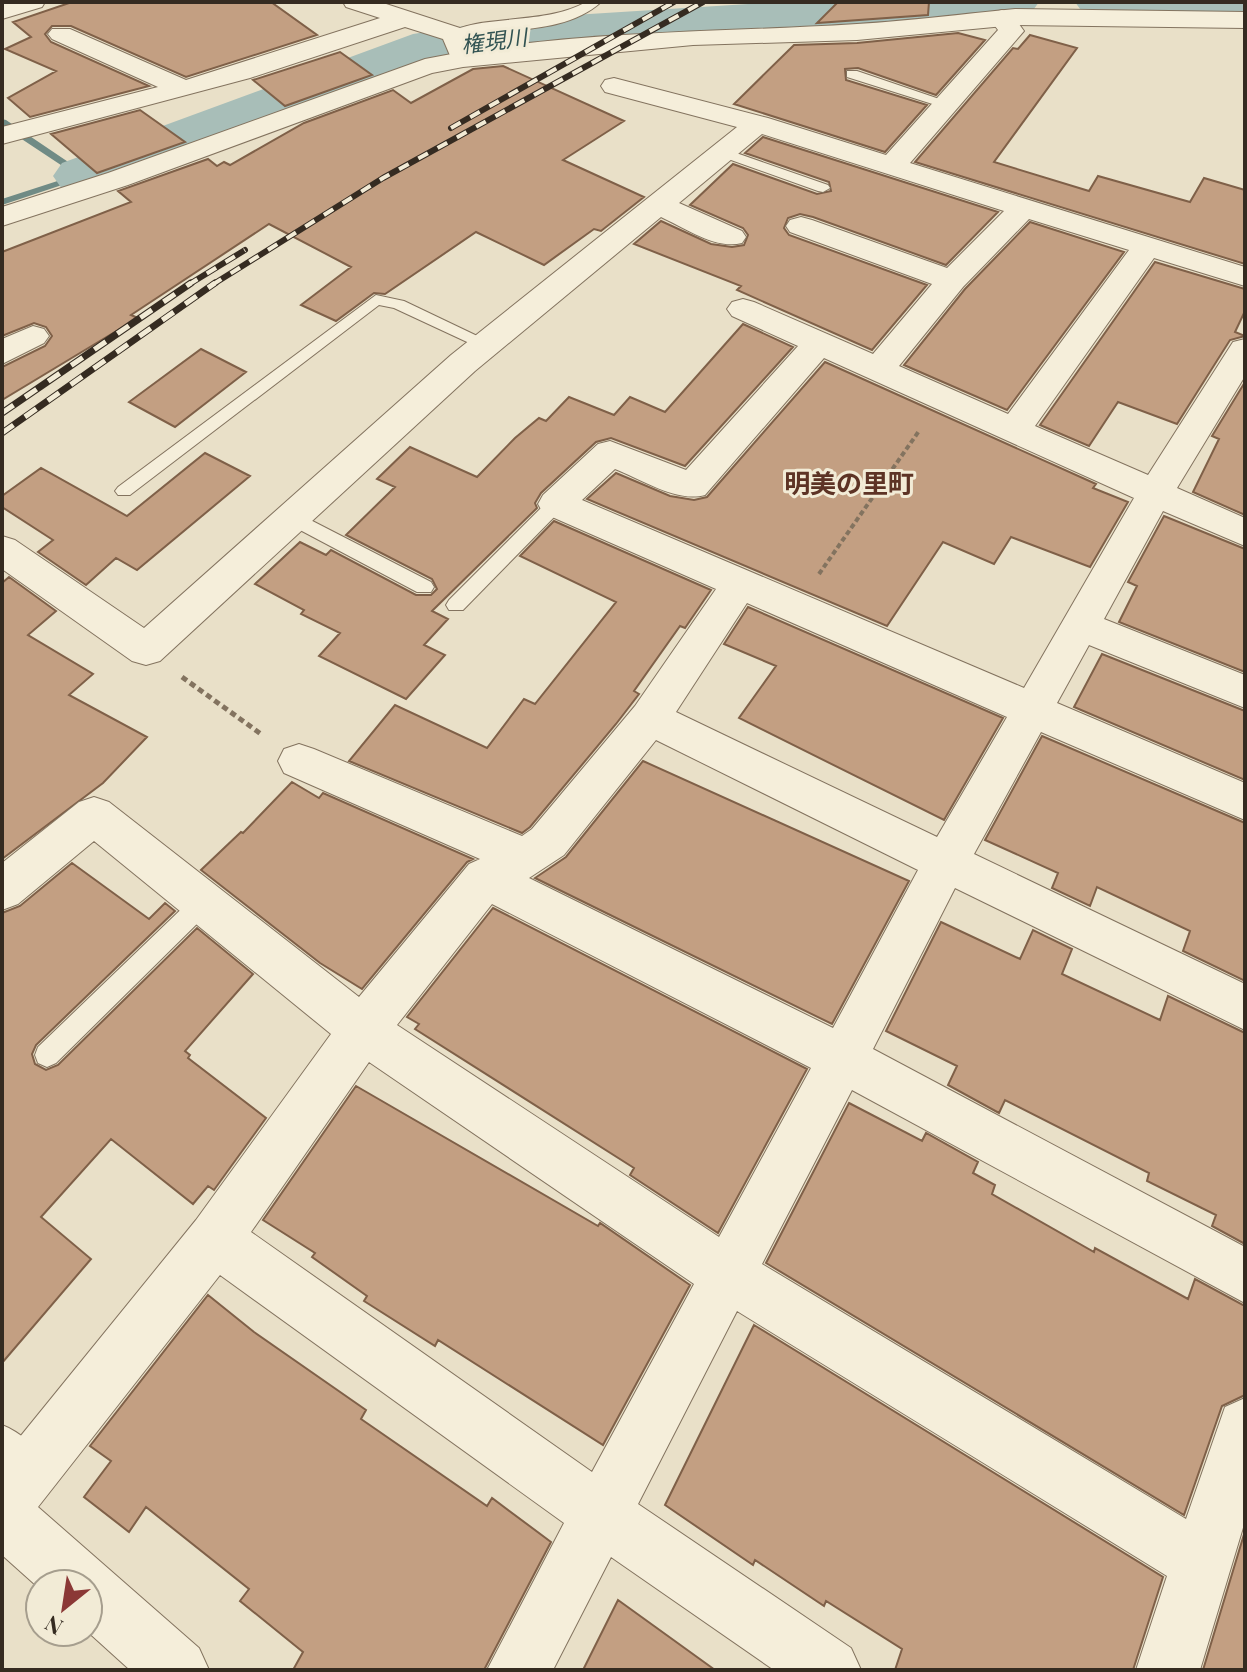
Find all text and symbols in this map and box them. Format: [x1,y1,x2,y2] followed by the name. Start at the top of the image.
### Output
[459,21,531,59] water label: 権現川
[784,465,914,500] district label: 明美の里町
[24,1568,104,1648] north arrow
[39,1609,68,1643] text: N

